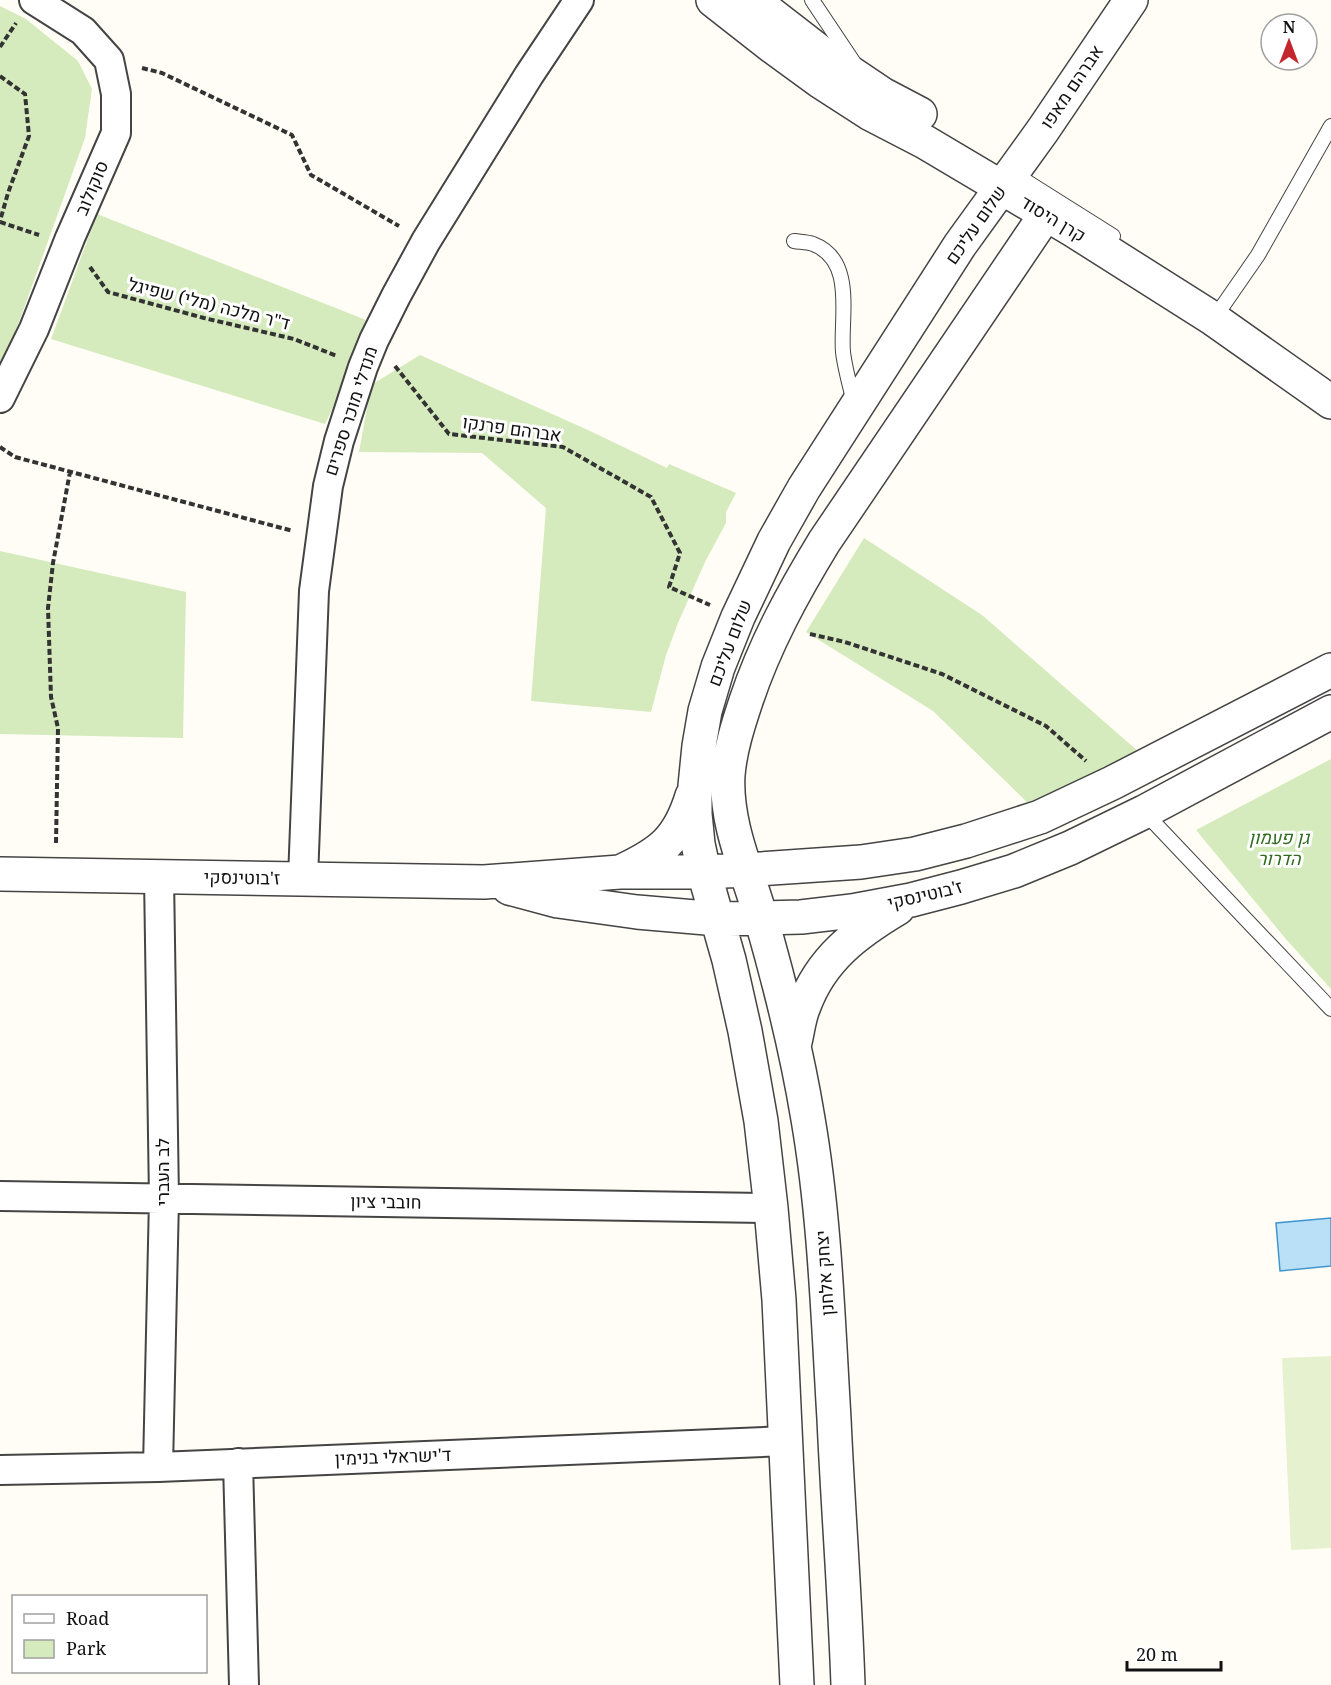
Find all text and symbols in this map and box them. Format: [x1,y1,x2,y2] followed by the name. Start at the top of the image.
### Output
[1259,12,1319,72] north arrow
[1283,16,1296,38] text: N
[1034,40,1108,133] street label: אברהם מאפו
[69,157,113,219] street label: סוקולוב
[939,180,1011,269] street label: שלום עליכם
[1016,189,1091,247] street label: קרן היסוד
[126,271,293,335] street label: ד"ר מלכה (מלי) שפיגל
[318,343,382,479] street label: מנדלי מוכר ספרים
[461,409,563,447] street label: אברהם פרנקו
[702,596,757,690] street label: שלום עליכם
[1249,825,1310,870] park label: גן פעמון הדרור
[204,864,280,890] street label: ז'בוטינסקי
[885,874,965,914] street label: ז'בוטינסקי
[150,1138,174,1206] street label: לב העברי
[350,1188,422,1214] street label: חובבי ציון
[809,1230,839,1317] street label: יצחק אלחנן
[334,1442,451,1470] street label: ד'ישראלי בנימין
[12,1595,207,1673] legend
[66,1606,109,1630] text: Road
[1127,1634,1222,1672] scale bar
[66,1636,106,1660] text: Park
[1136,1642,1178,1666] text: 20 m

